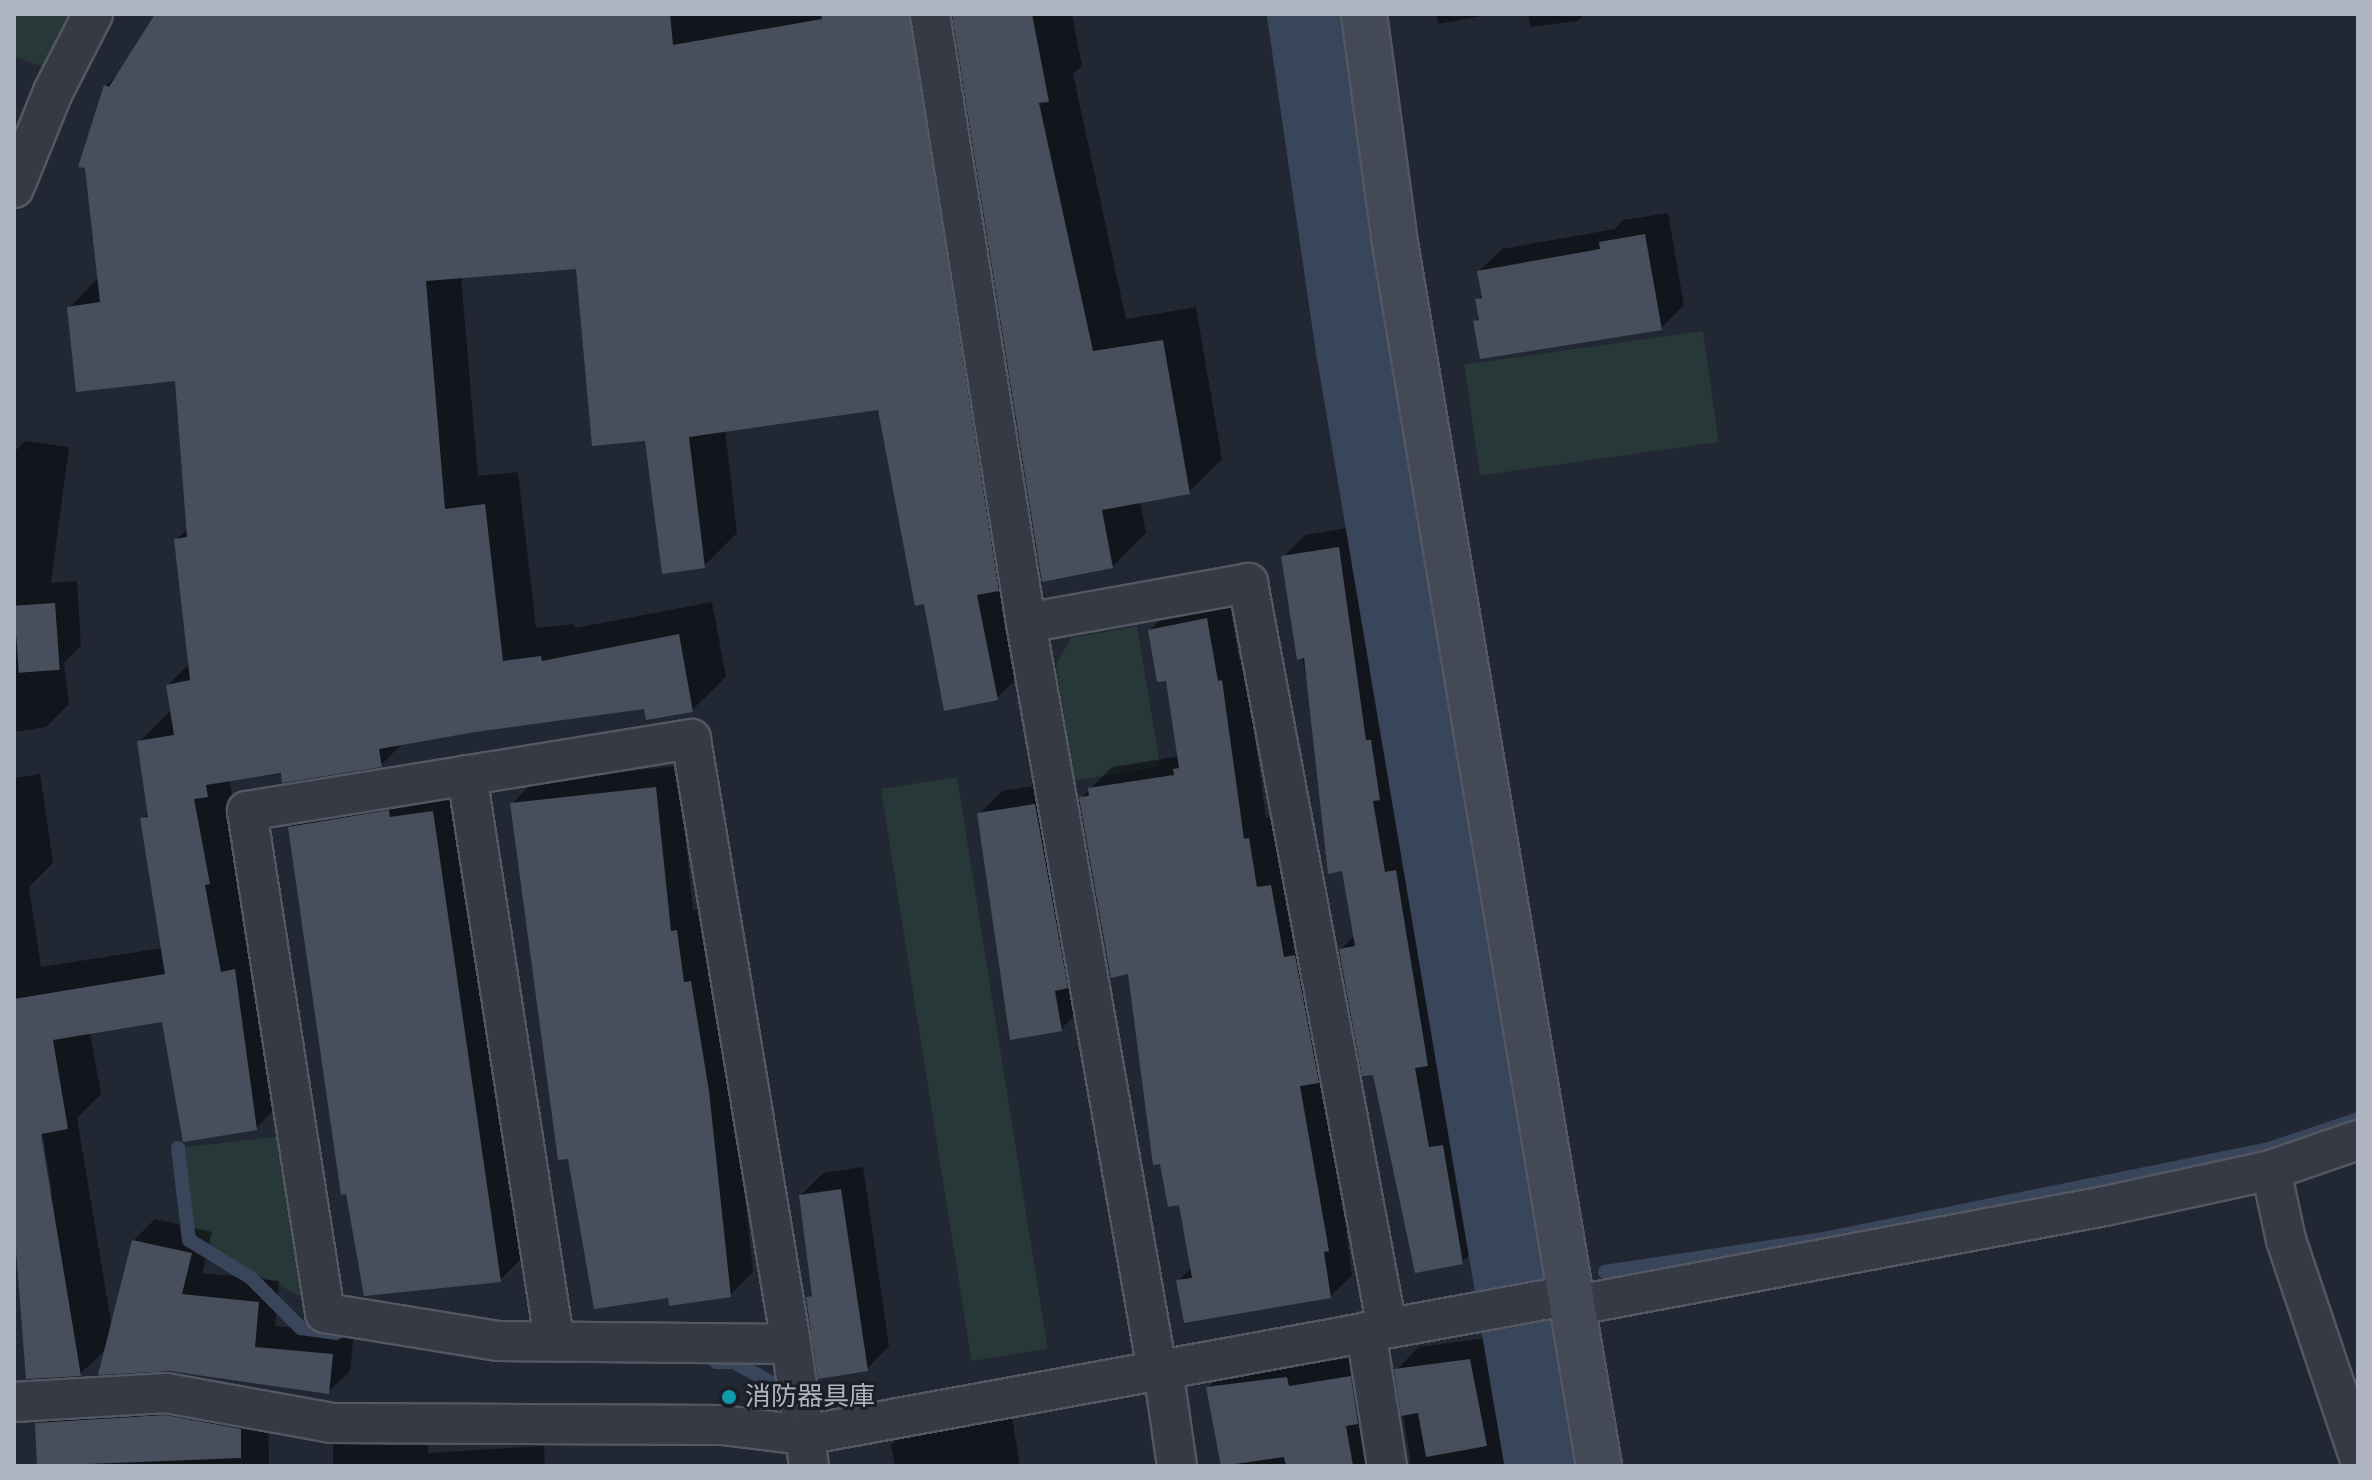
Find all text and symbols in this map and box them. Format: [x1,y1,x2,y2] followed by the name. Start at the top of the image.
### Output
[745,1381,875,1413] place label: 消防器具庫
[720,1388,738,1406] marker: 消防器具庫

